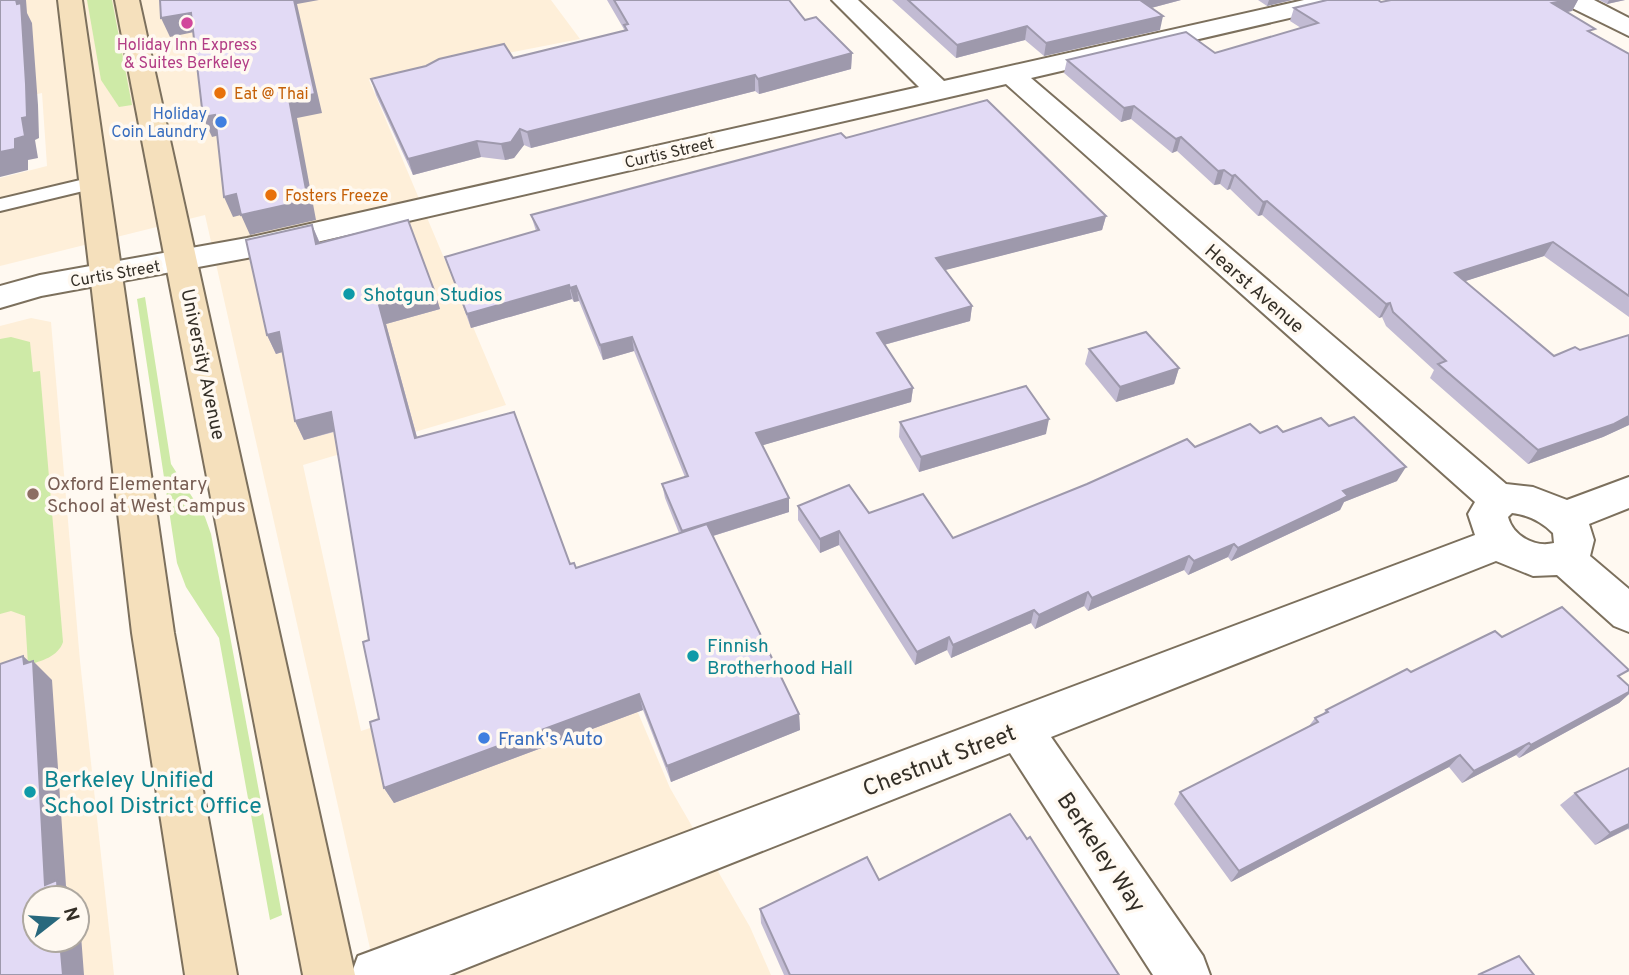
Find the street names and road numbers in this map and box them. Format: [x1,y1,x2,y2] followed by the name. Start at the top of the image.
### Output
[623,134,716,174] street label: Curtis Street
[1199,240,1308,339] street label: Hearst Avenue
[69,257,162,293] street label: Curtis Street
[174,287,230,442] street label: University Avenue
[859,720,1021,805] street label: Chestnut Street
[1049,788,1151,919] street label: Berkeley Way

